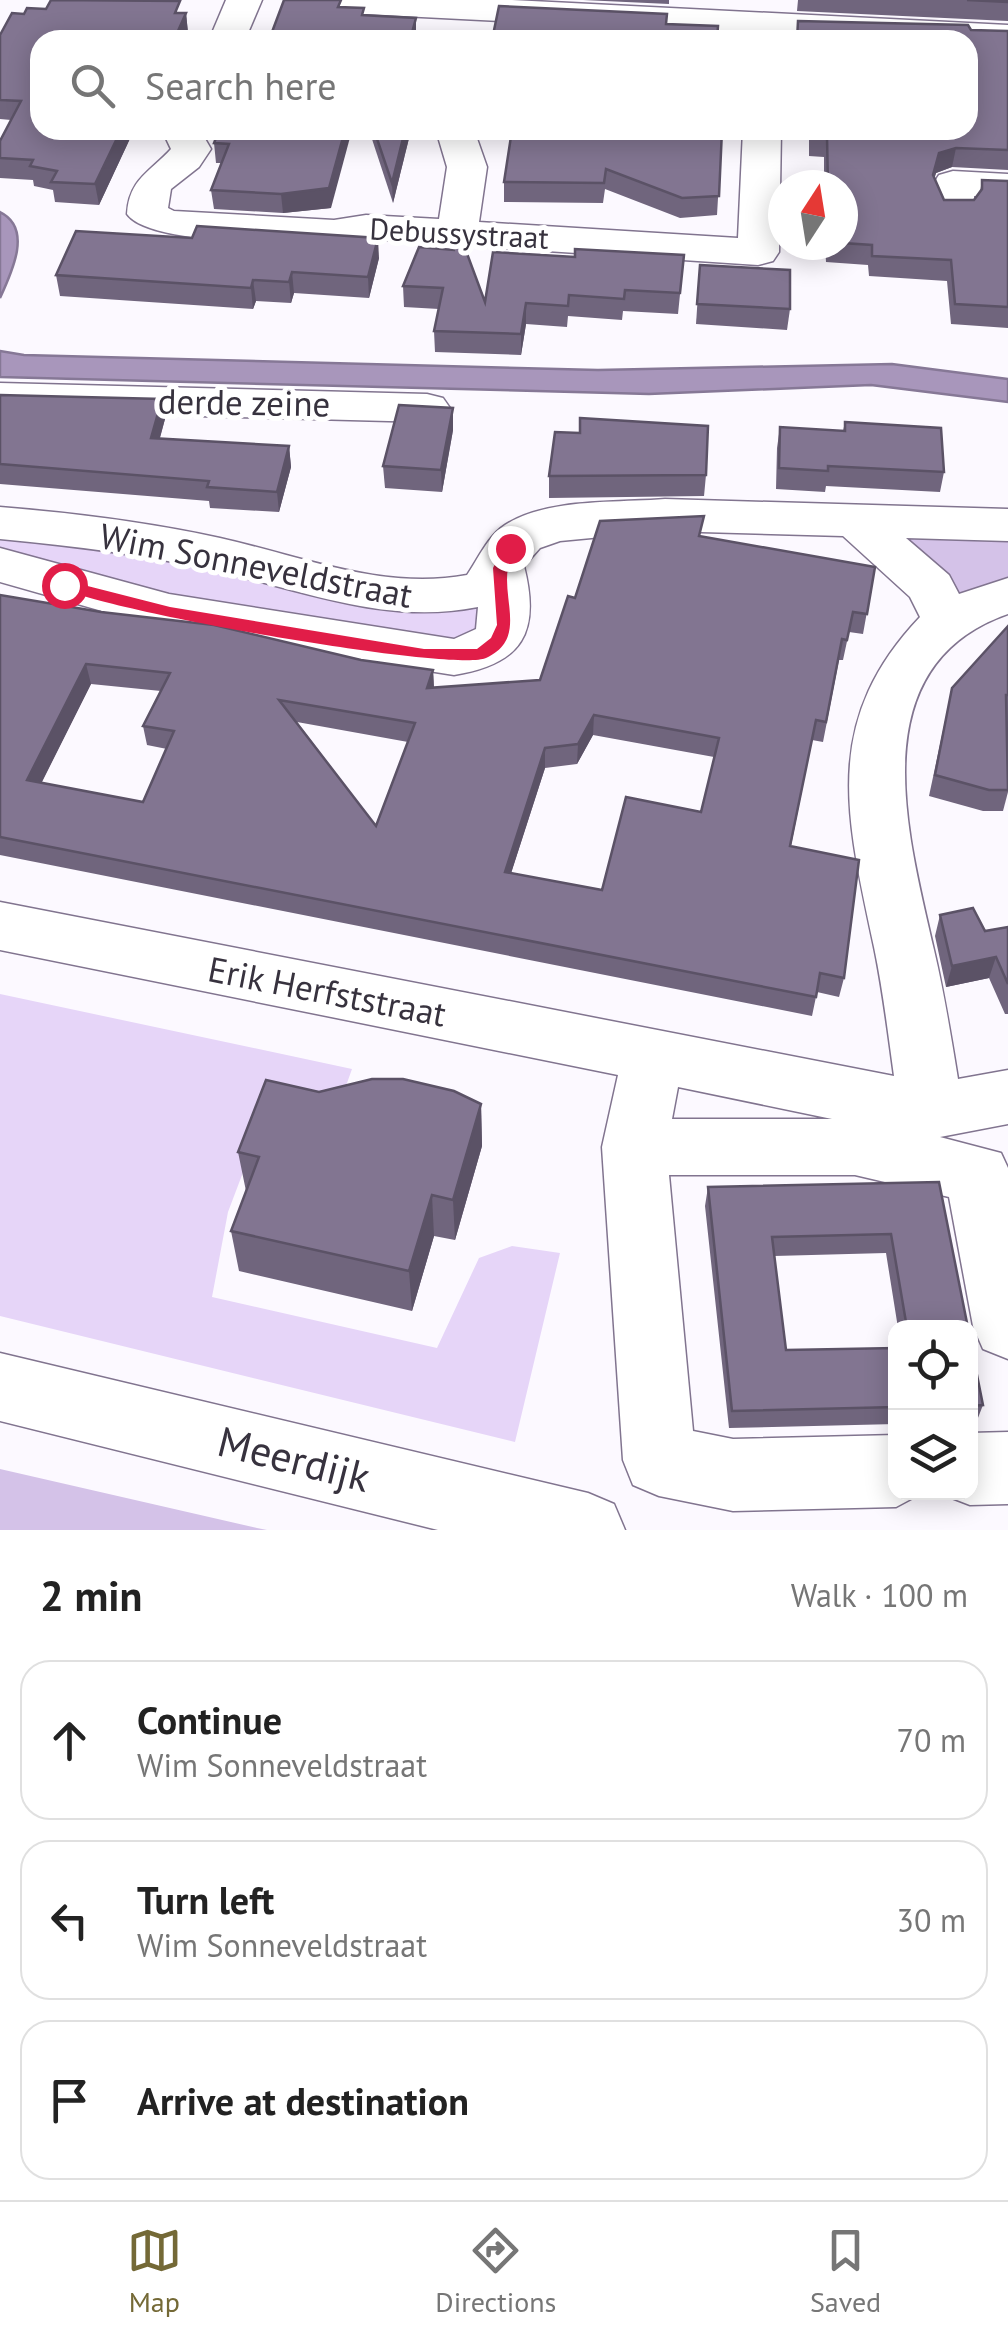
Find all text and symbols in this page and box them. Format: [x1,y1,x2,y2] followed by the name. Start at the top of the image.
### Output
[30,30,978,140] search box
[65,58,120,113] icon: search
[145,61,337,110] text: Search here
[768,170,858,260] north arrow
[368,208,550,257] street label: Debussystraat
[157,377,331,427] street label: derde zeine
[96,512,416,618] street label: Wim Sonneveldstraat
[488,526,534,572] route end
[42,563,88,609] route start
[204,945,450,1037] street label: Erik Herfststraat
[888,1320,978,1500] map controls
[888,1320,978,1410] button: locate
[888,1410,978,1500] button: layers
[212,1413,376,1504] street label: Meerdijk
[40,1568,142,1623] text: 2 min
[791,1574,968,1616] text: Walk · 100 m
[137,1695,282,1744] text: Continue
[42,1713,97,1768] icon: ahead
[897,1719,966,1761] text: 70 m
[137,1744,427,1786] text: Wim Sonneveldstraat
[137,1875,274,1924] text: Turn left
[42,1893,97,1948] icon: left
[897,1899,966,1941] text: 30 m
[137,1924,427,1966] text: Wim Sonneveldstraat
[42,2073,97,2128] icon: arrive
[137,2076,469,2125] text: Arrive at destination
[127,2223,182,2320] tab: Map
[435,2223,556,2320] tab: Directions
[810,2223,881,2320] tab: Saved

